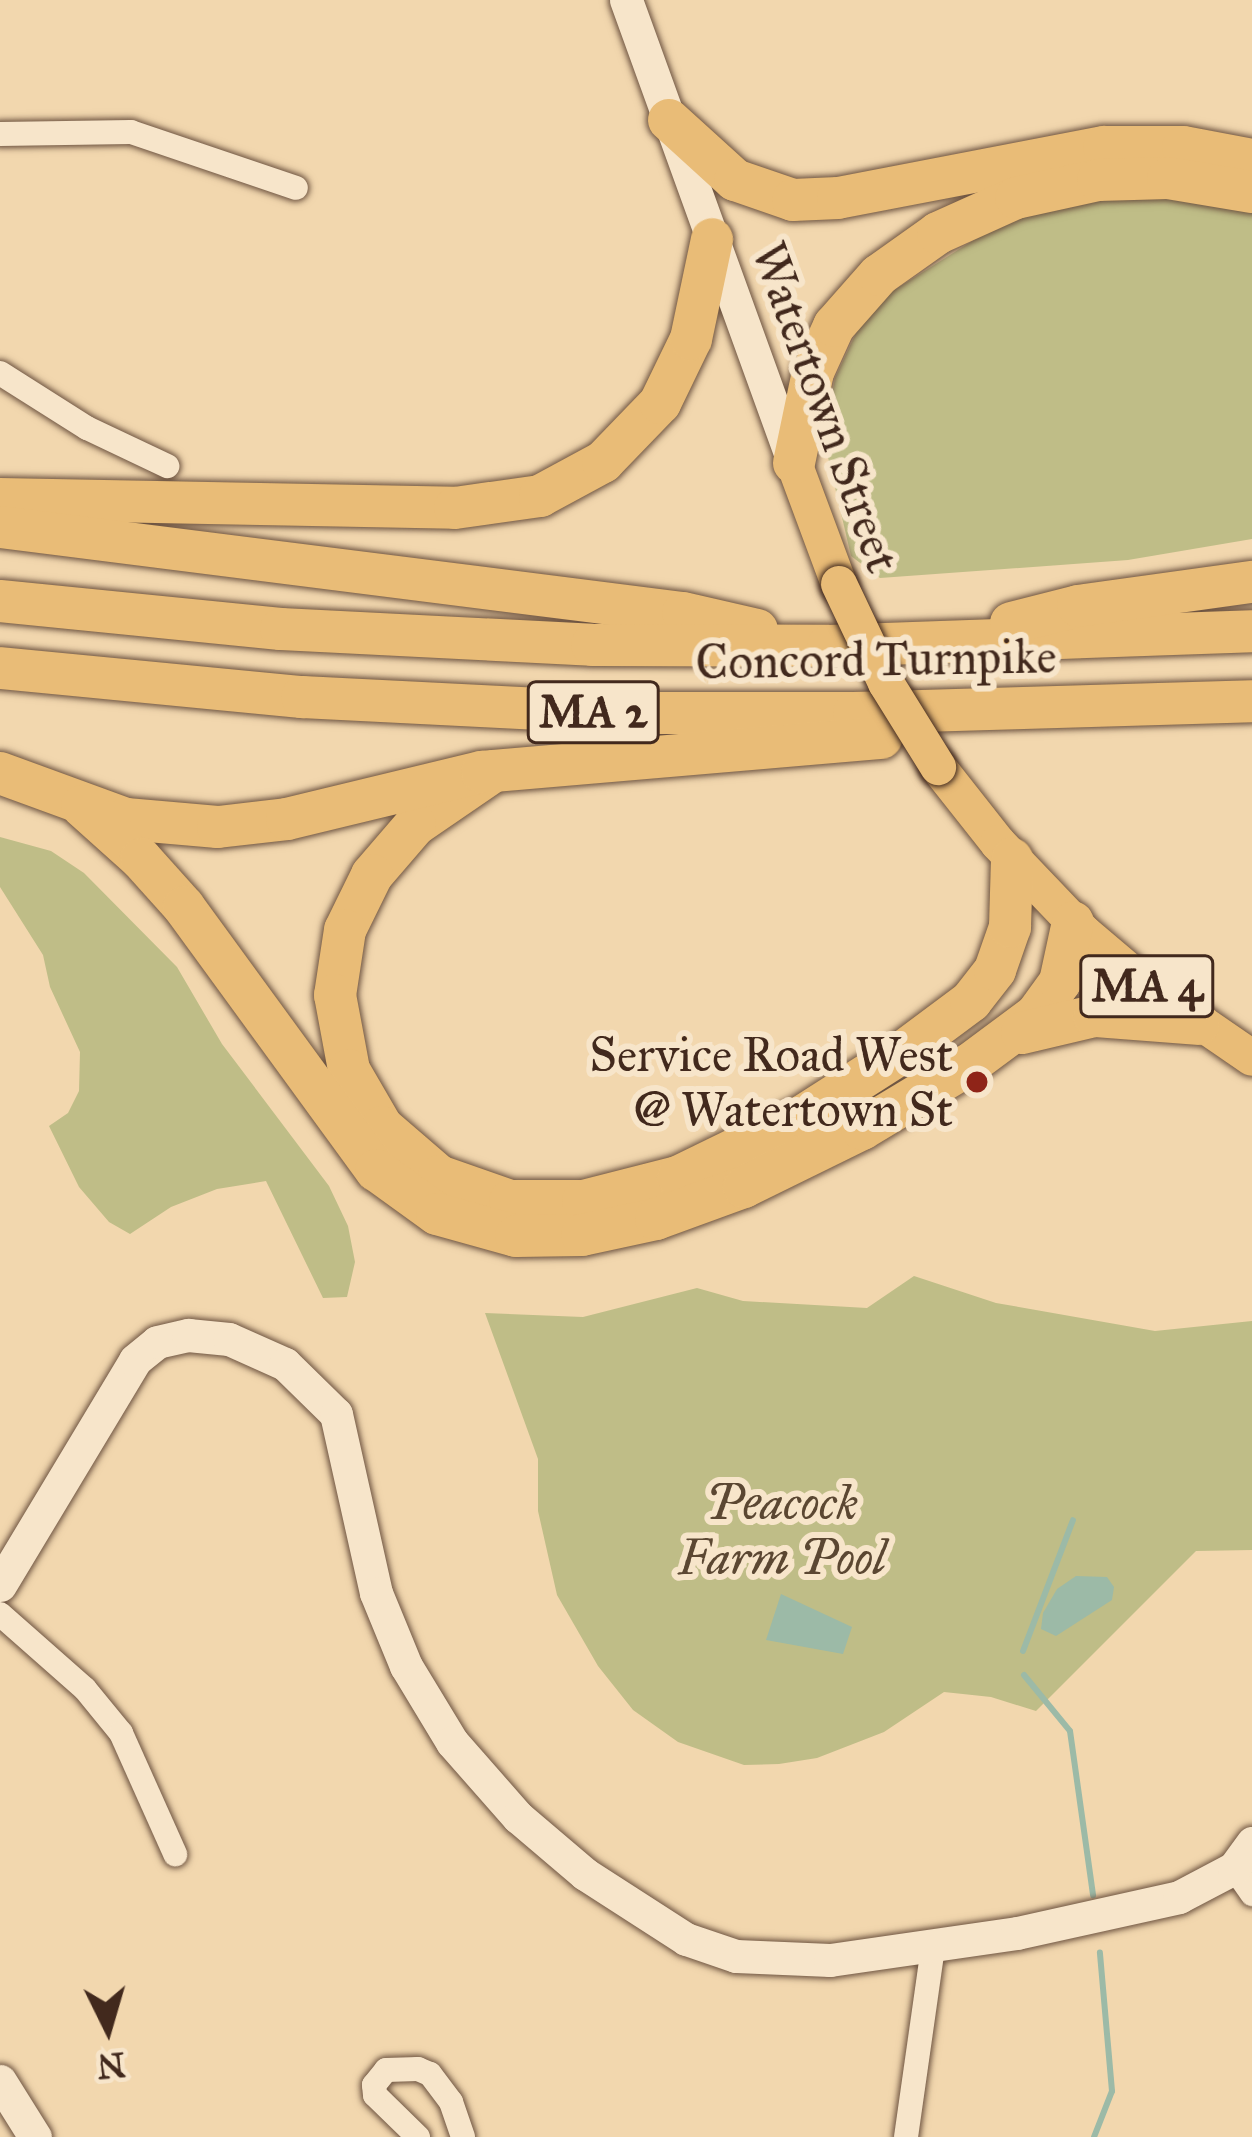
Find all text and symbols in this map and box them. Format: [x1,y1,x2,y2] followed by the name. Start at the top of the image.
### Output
[740,234,912,580] street label: Watertown Street
[695,627,1057,691] street label: Concord Turnpike
[524,673,662,751] road number: MA 2
[1078,947,1216,1025] road number: MA 4
[589,1025,953,1138] place label: Service Road West @ Watertown St
[964,1069,990,1095] marker: Service Road West @ Watertown St
[678,1473,886,1586] park label: Peacock Farm Pool
[48,1969,168,2089] north arrow
[95,2044,127,2086] text: N

